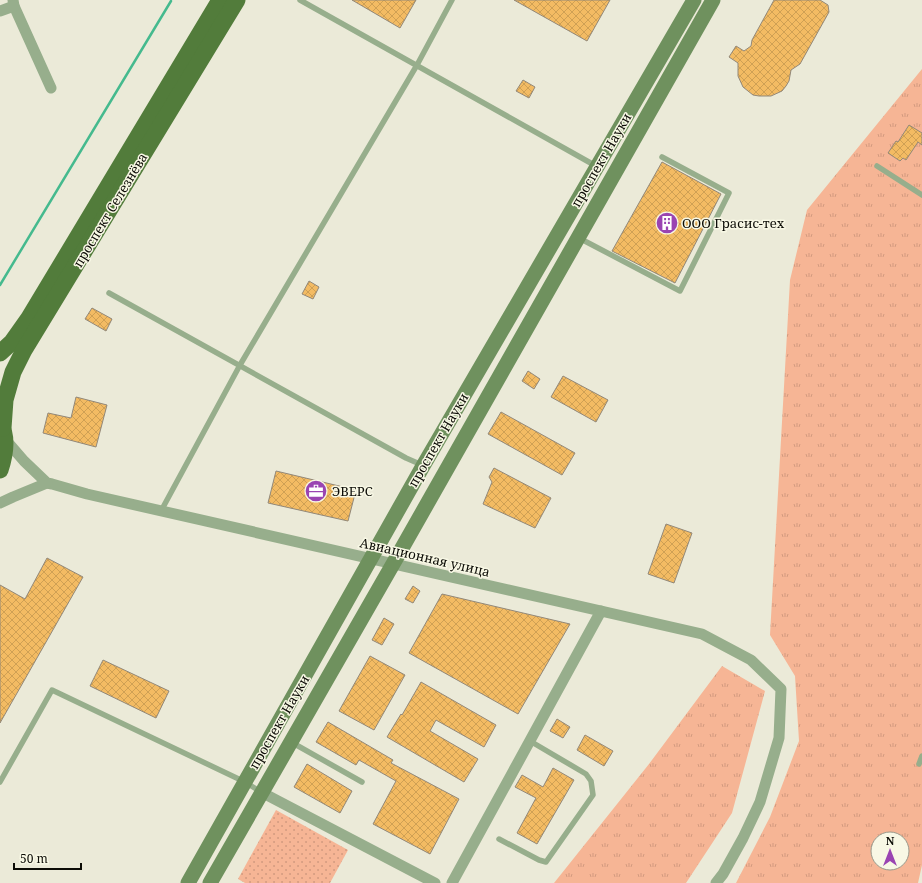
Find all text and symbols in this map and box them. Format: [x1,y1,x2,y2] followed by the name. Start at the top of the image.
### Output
[567,109,635,210] street label: проспект Науки
[69,149,151,271] street label: проспект Селезнёва
[654,210,680,236] building icon: ООО Грасис-тех
[682,214,785,232] place label: ООО Грасис-тех
[404,389,472,490] street label: проспект Науки
[303,478,329,504] office icon: ЭВЕРС
[332,482,373,500] place label: ЭВЕРС
[358,533,492,581] street label: Авиационная улица
[245,671,313,772] street label: проспект Науки
[870,831,910,871] north arrow
[886,833,895,848] text: N
[14,845,81,871] scale bar
[20,850,48,867] text: 50 m

